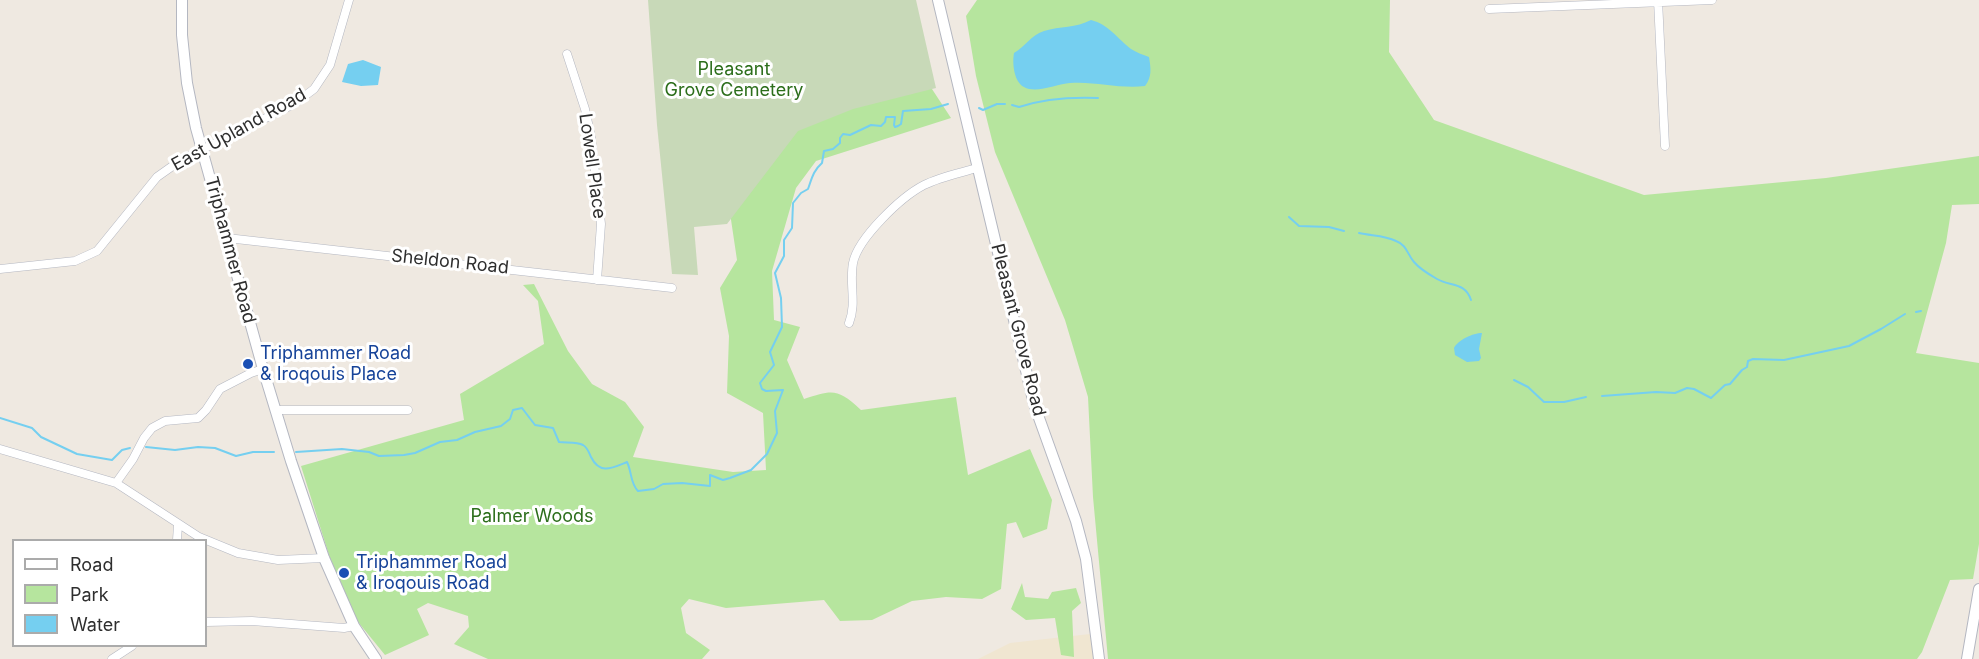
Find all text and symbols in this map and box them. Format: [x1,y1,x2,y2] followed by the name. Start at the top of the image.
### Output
[665,59,803,101] park label: Pleasant Grove Cemetery
[168,84,310,176] street label: East Upland Road
[574,112,610,220] street label: Lowell Place
[200,174,260,326] street label: Triphammer Road
[986,242,1050,418] street label: Pleasant Grove Road
[390,245,510,279] street label: Sheldon Road
[260,343,411,386] place label: Triphammer Road & Iroqouis Place
[241,357,255,371] marker: Triphammer Road & Iroqouis Place
[471,506,593,528] park label: Palmer Woods
[12,539,207,647] legend
[356,552,507,594] place label: Triphammer Road & Iroqouis Road
[70,554,113,575] text: Road
[337,566,351,580] marker: Triphammer Road & Iroqouis Road
[70,584,109,605] text: Park
[70,614,120,635] text: Water

